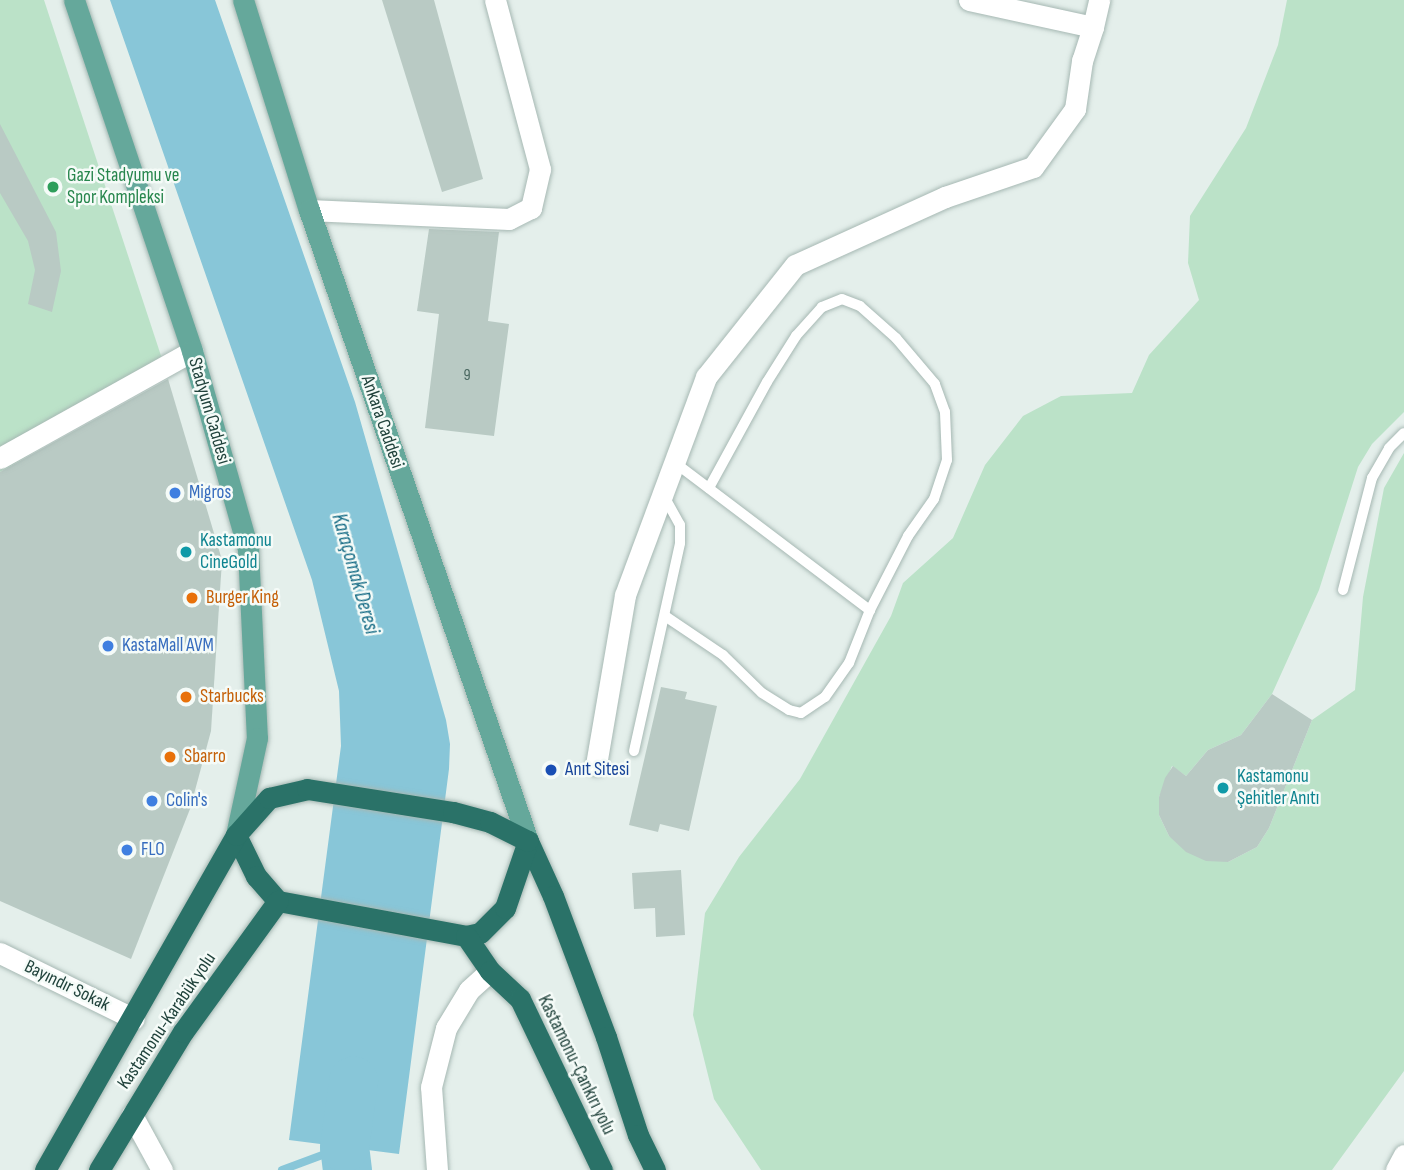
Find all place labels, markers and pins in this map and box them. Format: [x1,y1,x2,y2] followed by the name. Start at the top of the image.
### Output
[67,165,179,209] place label: Gazi Stadyumu ve Spor Kompleksi
[45,179,61,195] marker: Gazi Stadyumu ve Spor Kompleksi
[189,482,231,504] place label: Migros
[167,485,183,501] marker: Migros
[200,530,272,574] place label: Kastamonu CineGold
[178,544,194,560] marker: Kastamonu CineGold
[206,587,279,609] place label: Burger King
[184,590,200,606] marker: Burger King
[122,635,214,657] place label: KastaMall AVM
[100,638,116,654] marker: KastaMall AVM
[200,686,264,708] place label: Starbucks
[178,689,194,705] marker: Starbucks
[184,746,226,768] place label: Sbarro
[162,749,178,765] marker: Sbarro
[565,759,629,781] place label: Anıt Sitesi
[543,762,559,778] marker: Anıt Sitesi
[1237,766,1319,810] place label: Kastamonu Şehitler Anıtı
[1215,780,1231,796] marker: Kastamonu Şehitler Anıtı
[166,790,208,812] place label: Colin's
[144,793,160,809] marker: Colin's
[141,839,165,861] place label: FLO
[119,842,135,858] marker: FLO

